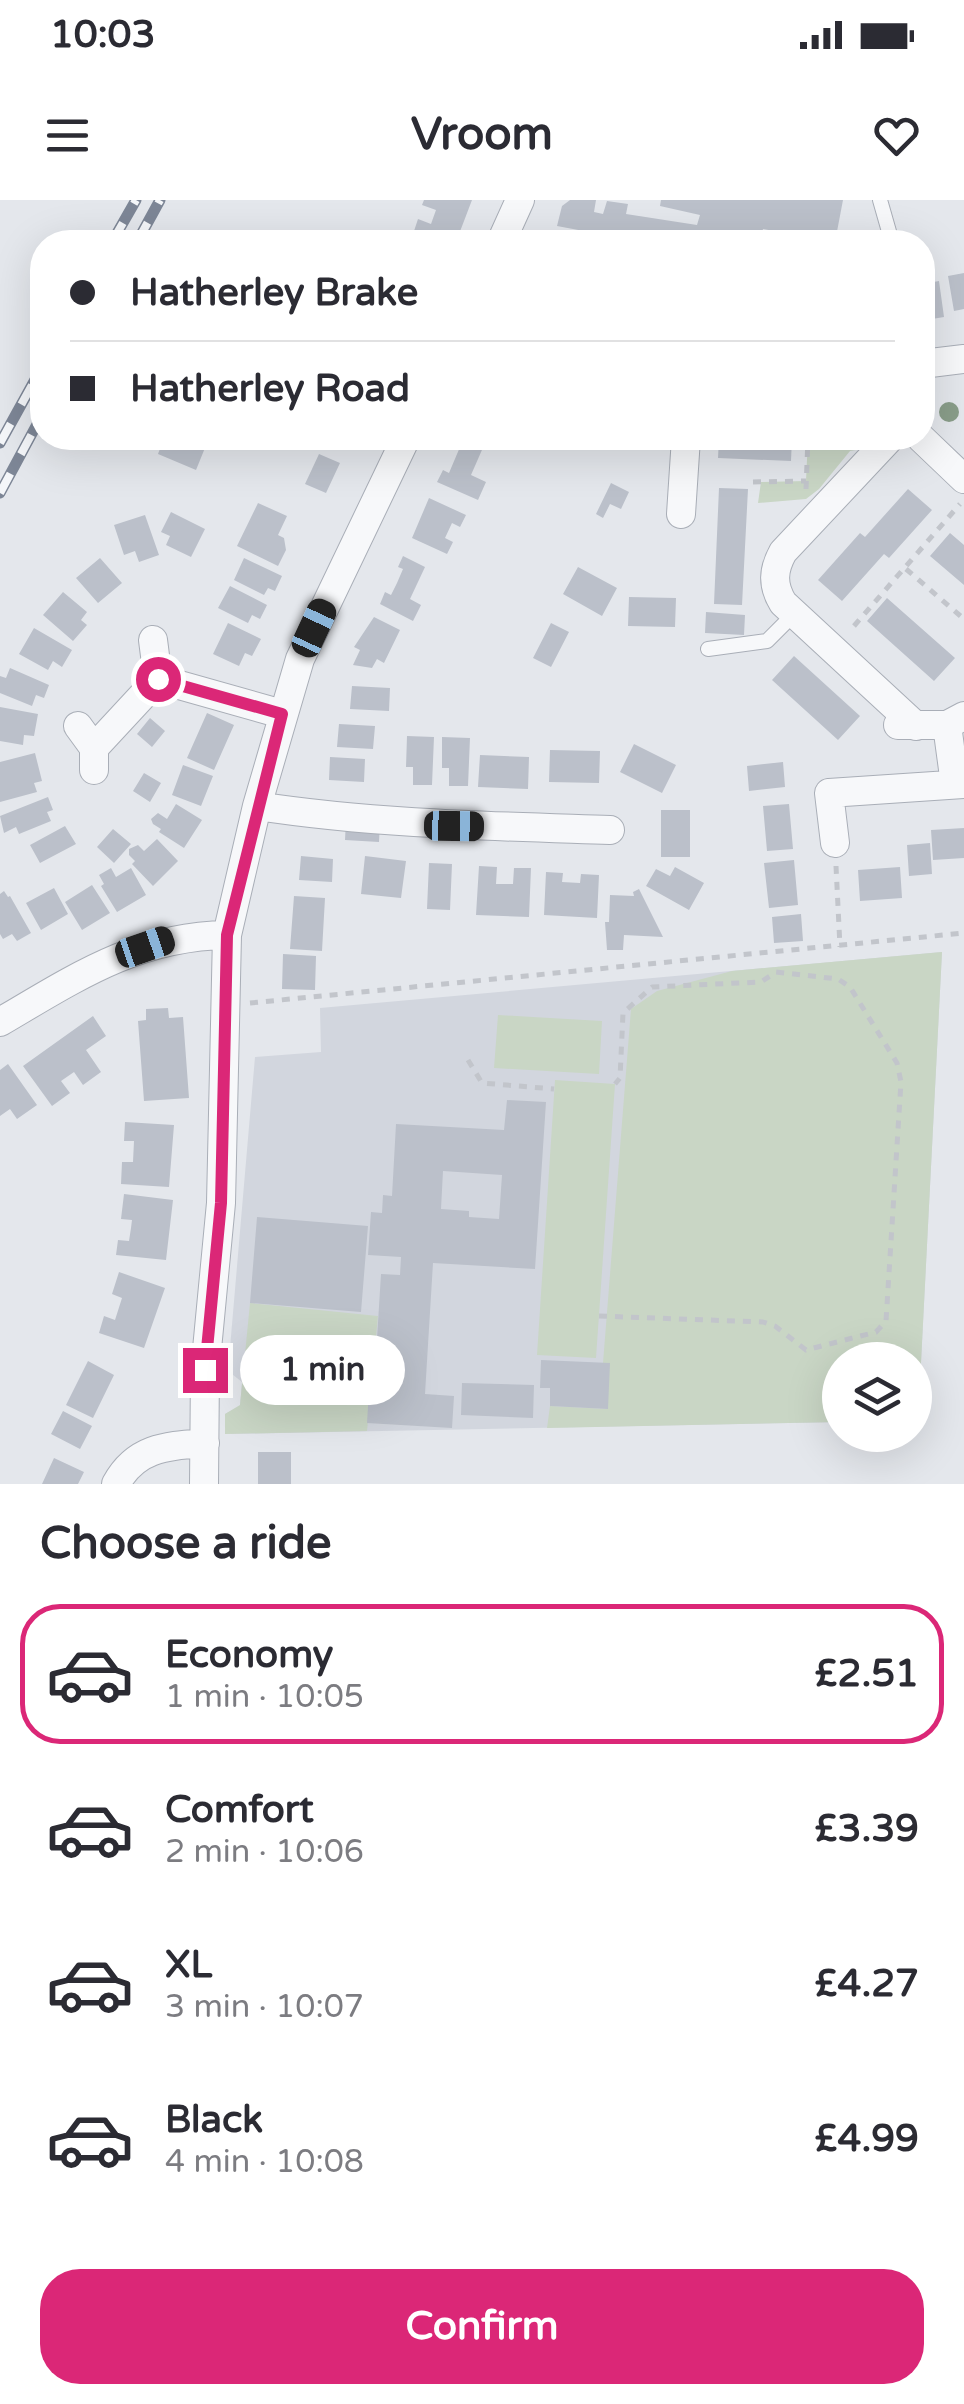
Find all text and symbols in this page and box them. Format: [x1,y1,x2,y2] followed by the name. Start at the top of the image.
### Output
[50,12,155,58] text: 10:03
[40,108,95,163] icon: menu
[411,108,553,162] text: Vroom
[869,108,924,163] icon: heart
[130,270,418,316] text: Hatherley Brake
[130,366,410,412] text: Hatherley Road
[288,594,340,662] car
[136,657,181,702] route start
[424,810,484,842] car
[112,923,178,971] car
[240,1335,405,1405] callout: 1 min
[822,1342,932,1452] map controls
[822,1342,932,1452] button: layers
[183,1348,228,1393] route end
[280,1351,365,1389] text: 1 min
[40,1517,331,1571] text: Choose a ride
[45,1629,135,1719] icon: car
[165,1632,333,1678] text: Economy
[815,1651,919,1697] text: £2.51
[165,1678,364,1716] text: 1 min · 10:05
[45,1784,135,1874] icon: car
[165,1787,314,1833] text: Comfort
[815,1806,919,1852] text: £3.39
[165,1833,364,1871] text: 2 min · 10:06
[45,1939,135,2029] icon: car
[165,1942,212,1988] text: XL
[815,1961,919,2007] text: £4.27
[165,1988,364,2026] text: 3 min · 10:07
[45,2094,135,2184] icon: car
[165,2097,263,2143] text: Black
[815,2116,919,2162] text: £4.99
[165,2143,364,2181] text: 4 min · 10:08
[40,2269,924,2384] button: Confirm

